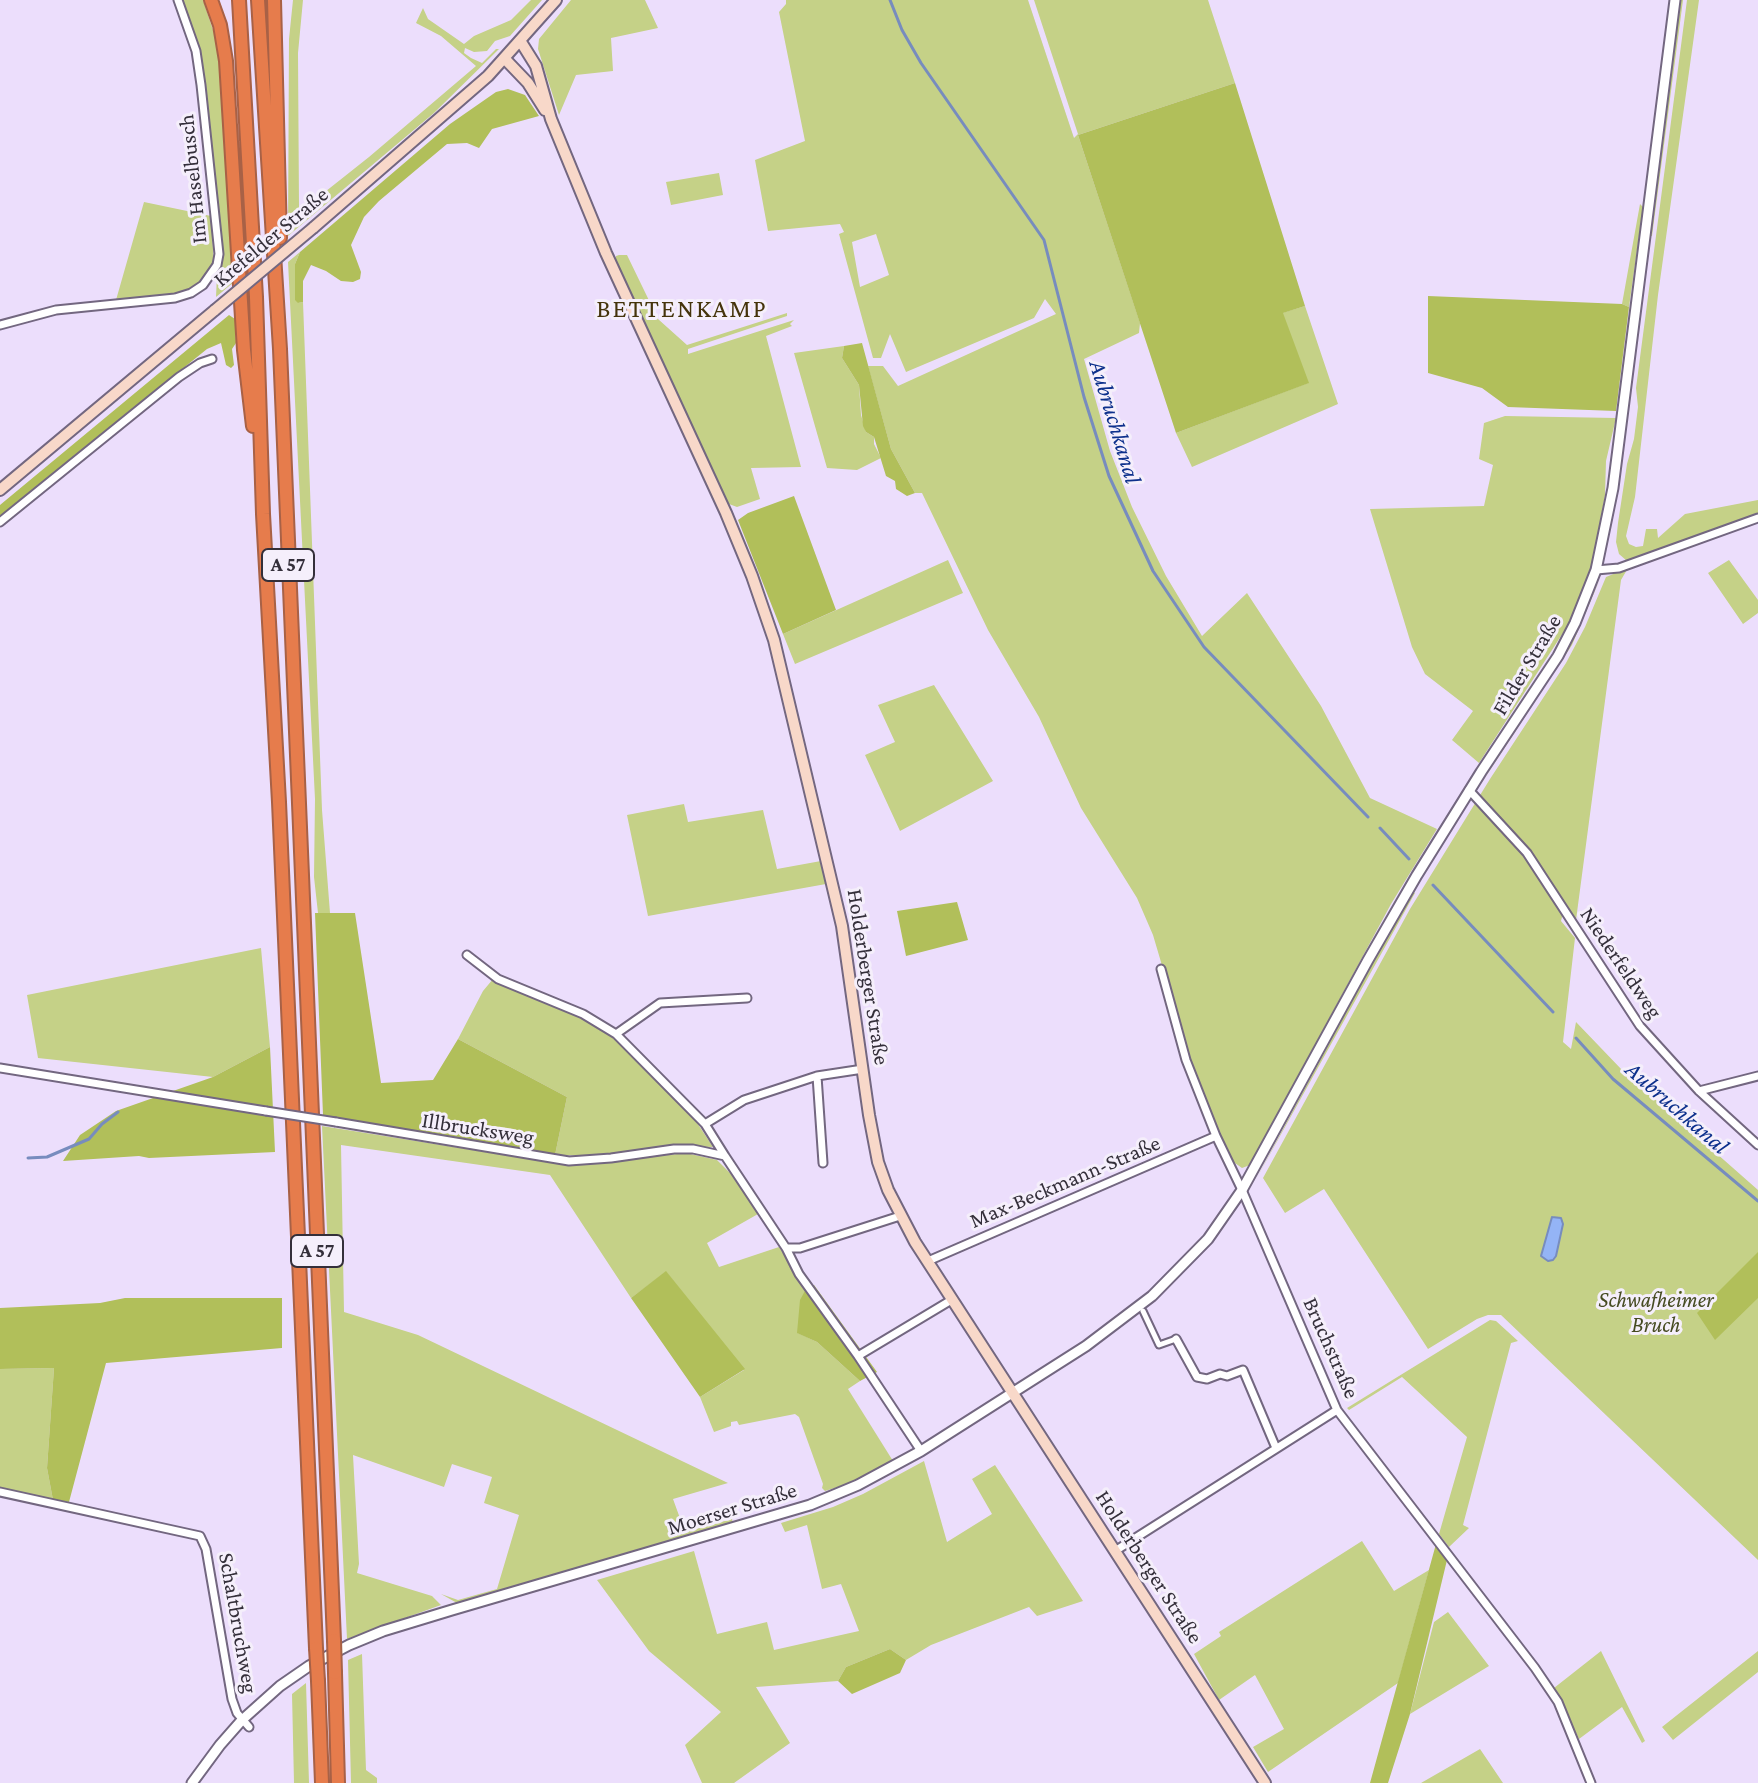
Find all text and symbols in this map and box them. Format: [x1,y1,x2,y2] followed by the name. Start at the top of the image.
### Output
[173,113,213,245] street label: Im Haselbusch
[208,181,334,293] street label: Krefelder Straße
[596,293,768,325] district label: BETTENKAMP
[1083,357,1147,487] water label: Aubruchkanal
[262,549,314,581] road number: A 57
[1487,610,1567,720] street label: Filder Straße
[841,887,895,1067] street label: Holderberger Straße
[1574,902,1668,1024] street label: Niederfeldweg
[1619,1055,1735,1161] water label: Aubruchkanal
[420,1107,536,1151] street label: Illbrucksweg
[966,1130,1164,1234] street label: Max-Beckmann-Straße
[291,1235,343,1267] road number: A 57
[1598,1287,1714,1338] park label: Schwafheimer Bruch
[1297,1293,1365,1403] street label: Bruchstraße
[664,1477,800,1541] street label: Moerser Straße
[1090,1485,1208,1649] street label: Holderberger Straße
[213,1551,263,1695] street label: Schaltbruchweg

